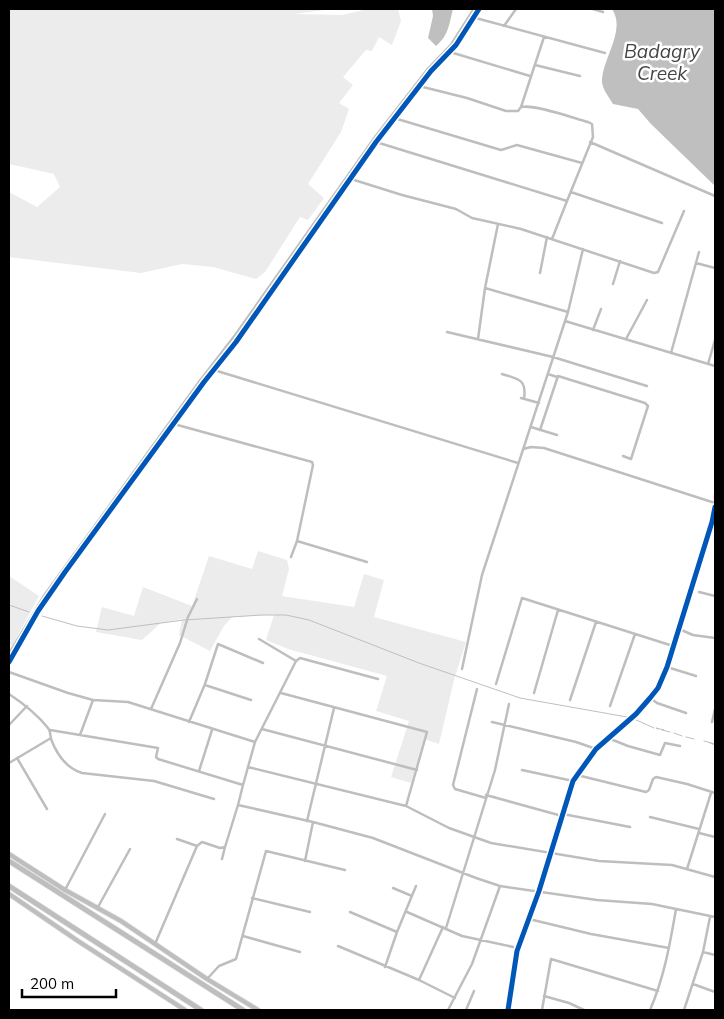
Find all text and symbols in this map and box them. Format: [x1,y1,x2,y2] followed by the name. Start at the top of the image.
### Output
[624,39,701,85] water label: Badagry Creek
[22,966,116,998] scale bar
[30,974,74,993] text: 200 m

